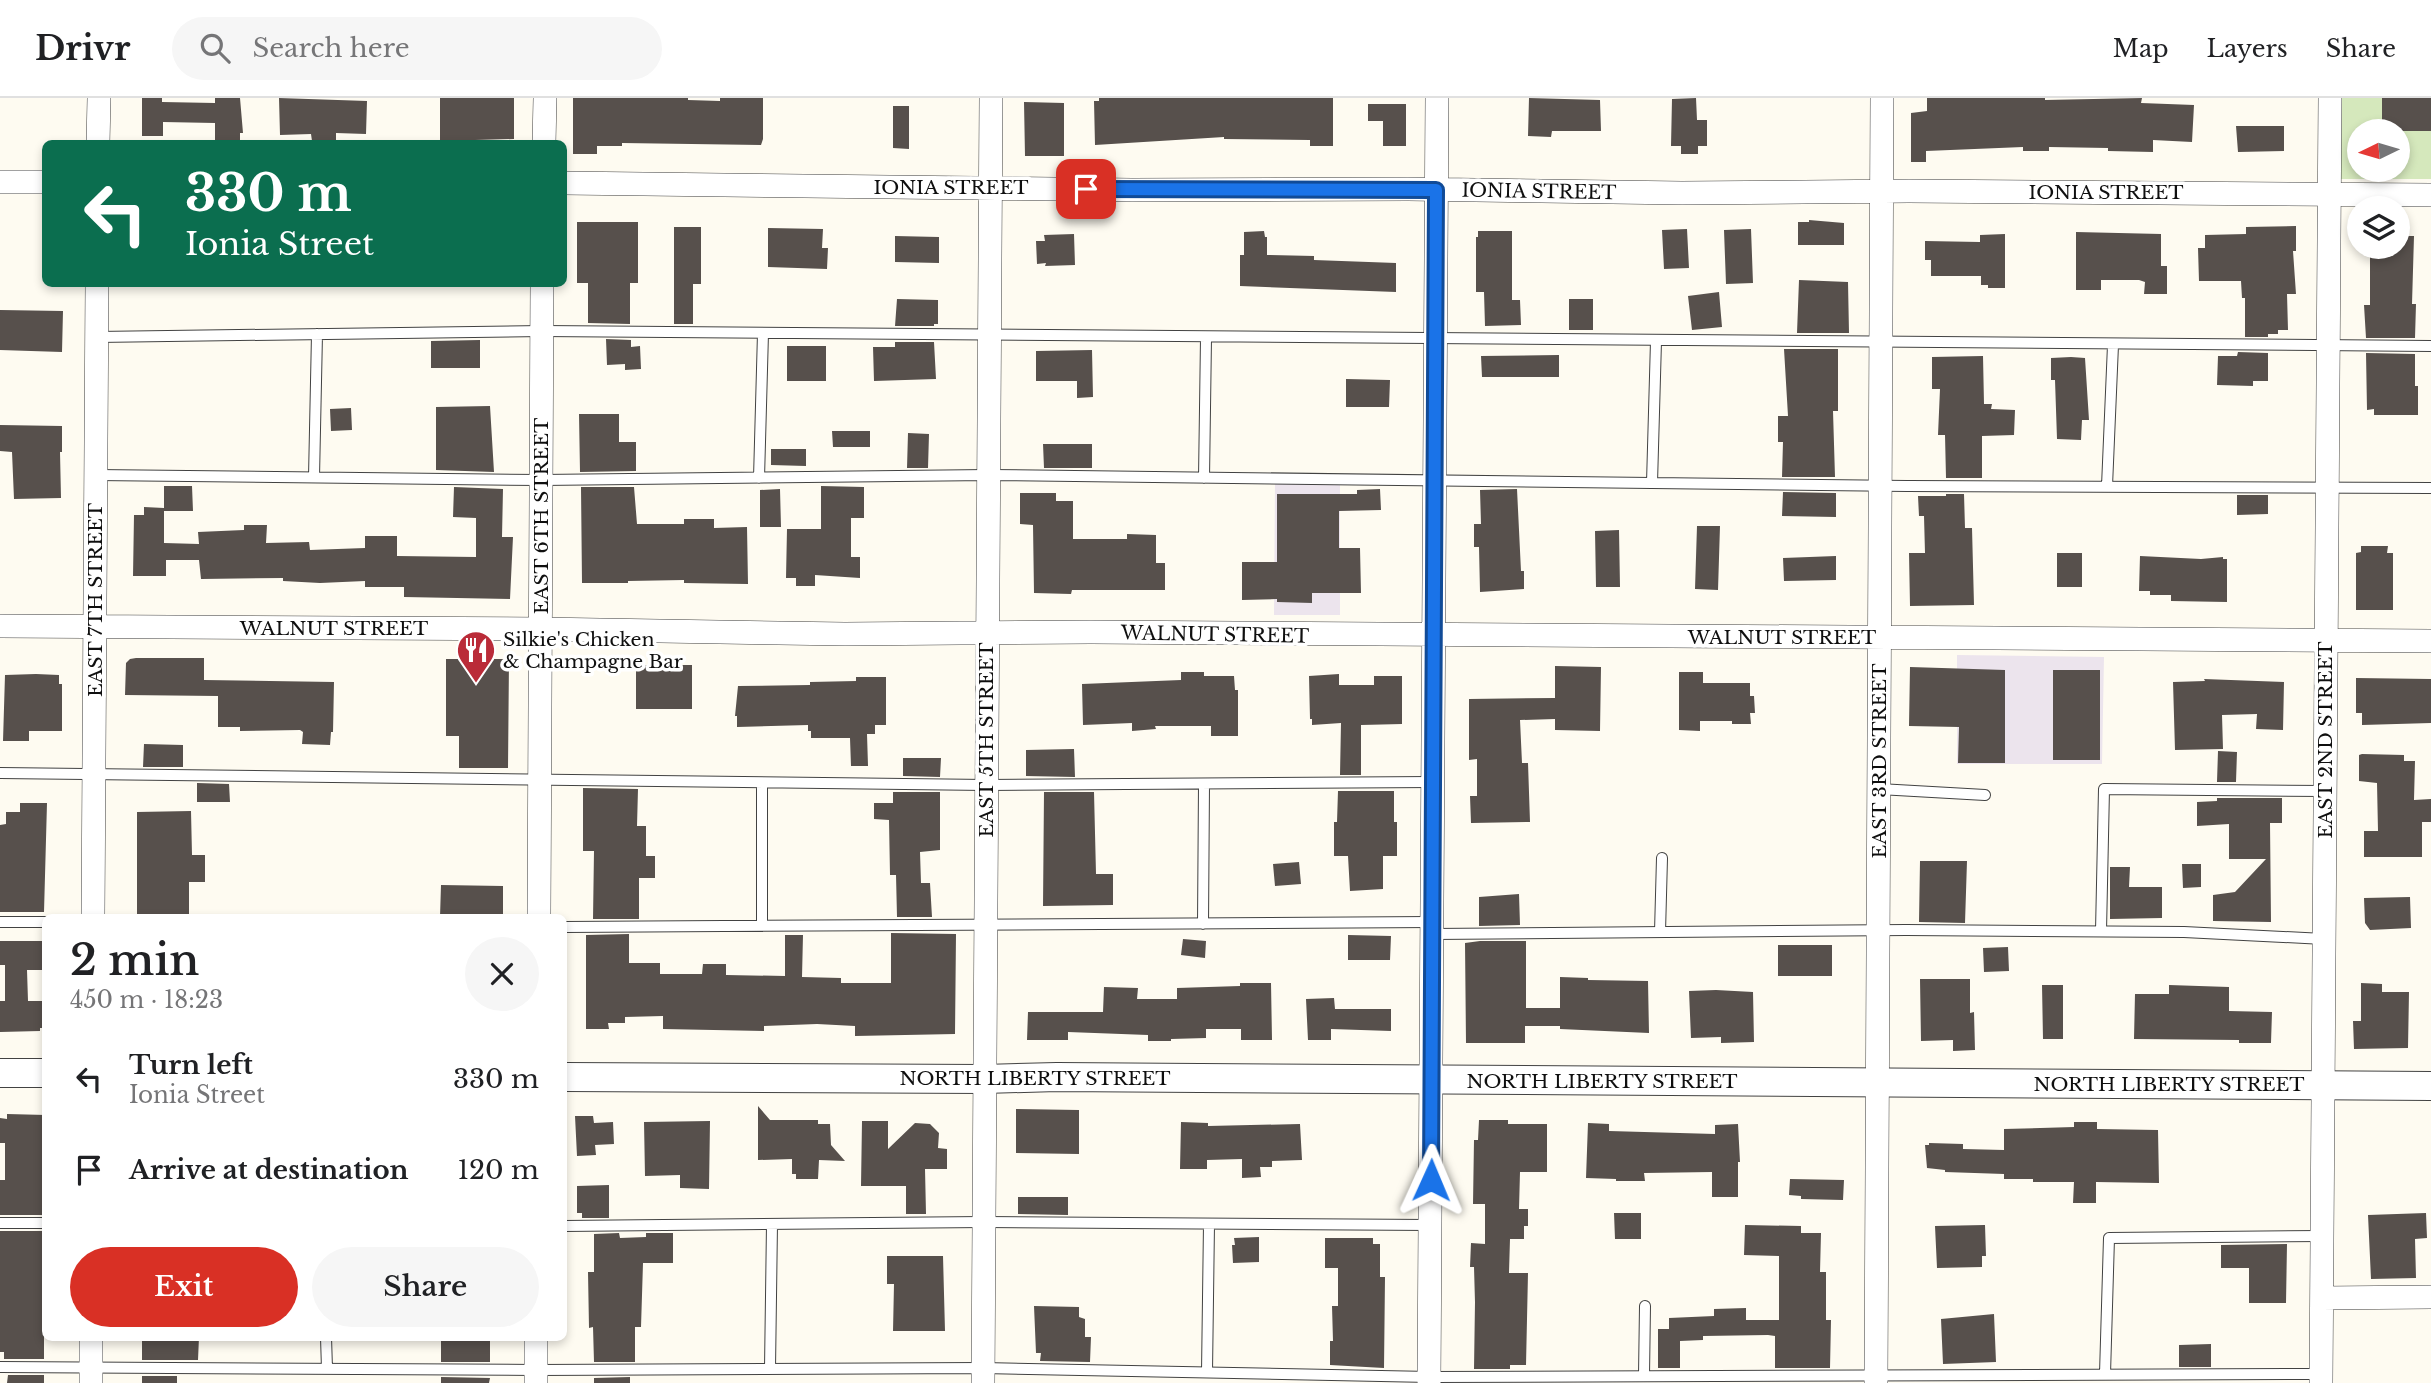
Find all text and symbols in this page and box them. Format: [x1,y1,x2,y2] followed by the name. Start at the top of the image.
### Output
[172,17,662,80] search box
[35,28,130,69] text: Drivr
[196,29,234,67] icon: search
[252,32,410,64] text: Search here
[2113,34,2169,63] text: Map
[2207,34,2288,63] text: Layers
[2326,34,2396,63] text: Share
[2347,119,2410,182] north arrow
[2347,119,2410,259] map controls
[1056,159,1116,219] pin
[185,163,352,224] text: 330 m
[70,168,161,259] icon: left
[1067,170,1105,208] icon: arrive
[874,176,1028,199] street label: IONIA STREET
[1461,179,1617,204] street label: IONIA STREET
[2029,181,2183,204] street label: IONIA STREET
[2347,196,2410,259] button: layers
[185,224,374,264] text: Ionia Street
[530,418,553,614] street label: EAST 6TH STREET
[84,503,107,697] street label: EAST 7TH STREET
[239,617,428,640] street label: WALNUT STREET
[1120,621,1309,648] street label: WALNUT STREET
[1687,626,1876,649] street label: WALNUT STREET
[503,628,683,673] place label: Silkie's Chicken & Champagne Bar
[455,629,497,684] restaurant icon: Silkie's Chicken & Champagne Bar
[2314,641,2337,839] street label: EAST 2ND STREET
[975,643,998,838] street label: EAST 5TH STREET
[1868,664,1891,858] street label: EAST 3RD STREET
[70,934,199,986] text: 2 min
[465,937,539,1011] button: close
[70,986,223,1014] text: 450 m · 18:23
[129,1049,253,1081] text: Turn left
[70,1060,108,1098] icon: left
[453,1063,539,1095] text: 330 m
[900,1067,1170,1090] street label: NORTH LIBERTY STREET
[1467,1070,1737,1093] street label: NORTH LIBERTY STREET
[2034,1073,2304,1096] street label: NORTH LIBERTY STREET
[129,1081,265,1109] text: Ionia Street
[1394,1143,1468,1217] position arrow
[70,1151,108,1189] icon: arrive
[129,1154,409,1186] text: Arrive at destination
[457,1154,539,1186] text: 120 m
[70,1247,298,1327] button: Exit
[312,1247,539,1327] button: Share

